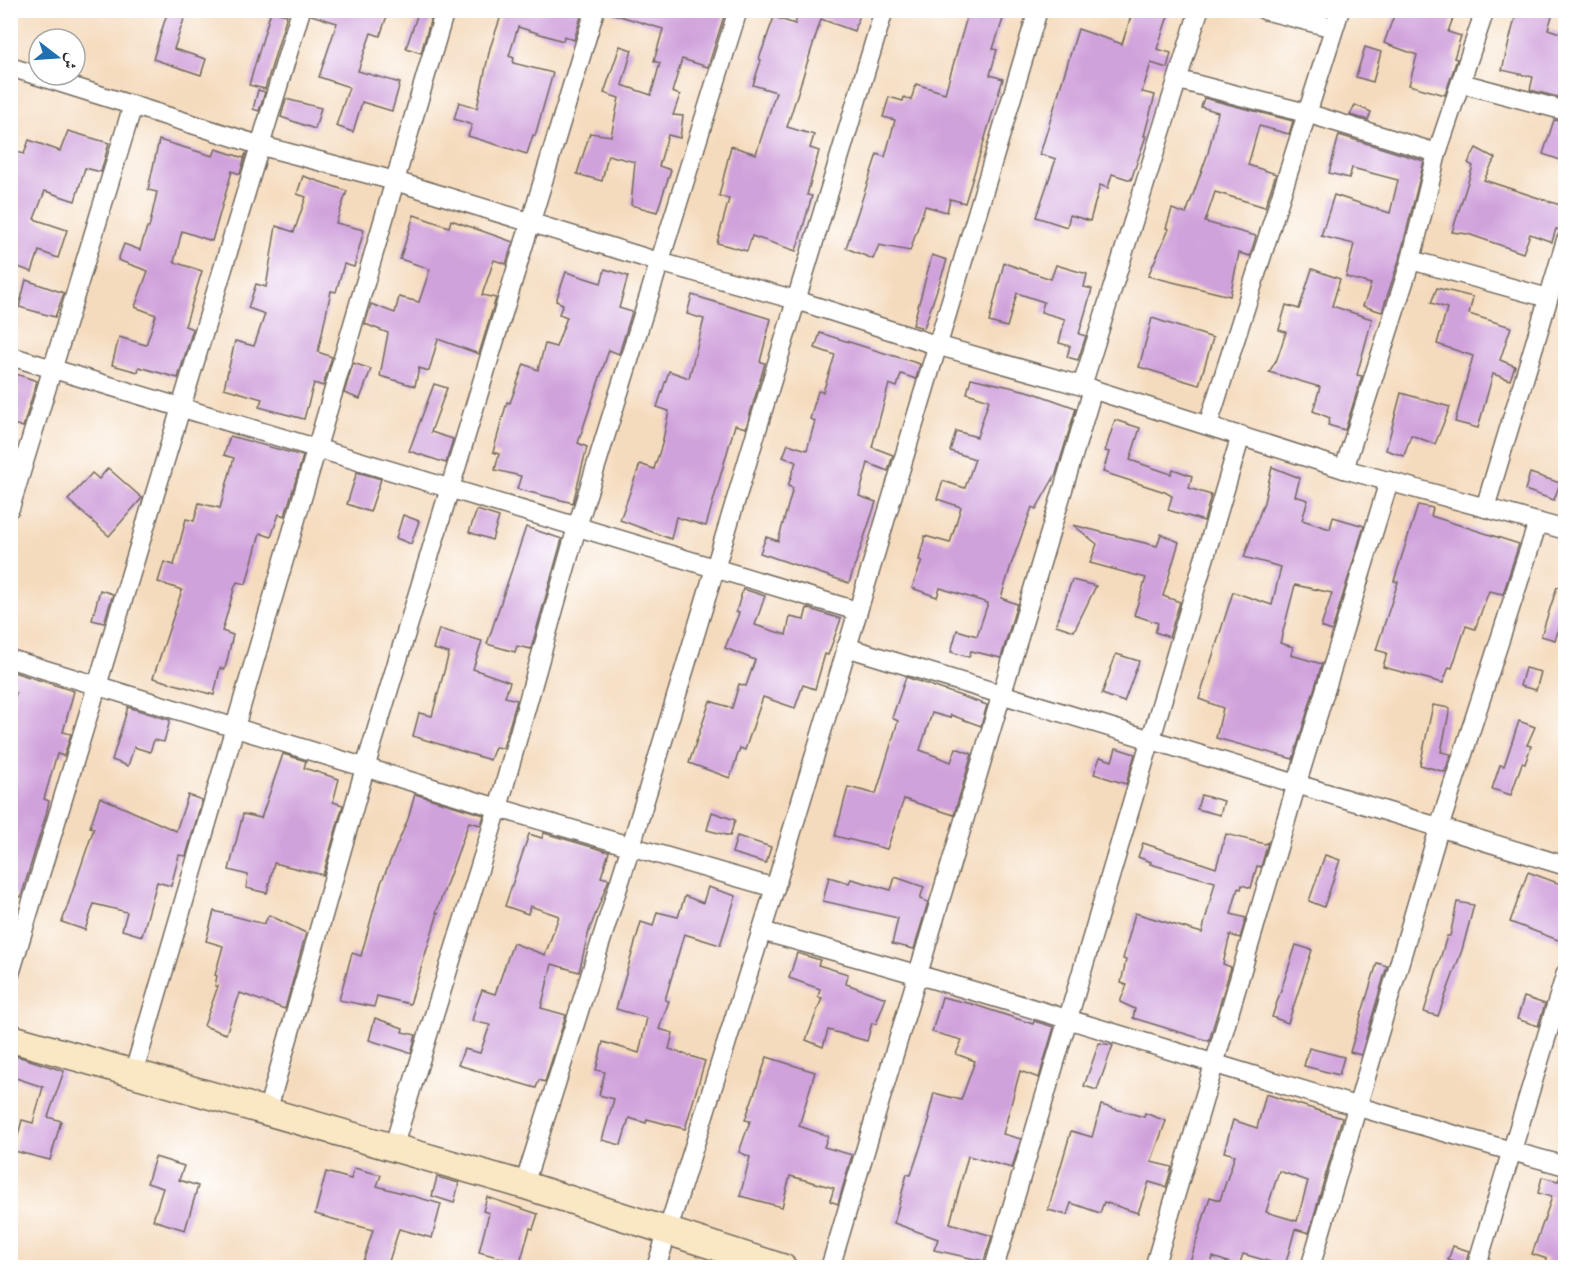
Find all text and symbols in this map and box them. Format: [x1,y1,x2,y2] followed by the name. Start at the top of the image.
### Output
[27,27,87,87] north arrow
[58,50,83,72] text: ش

